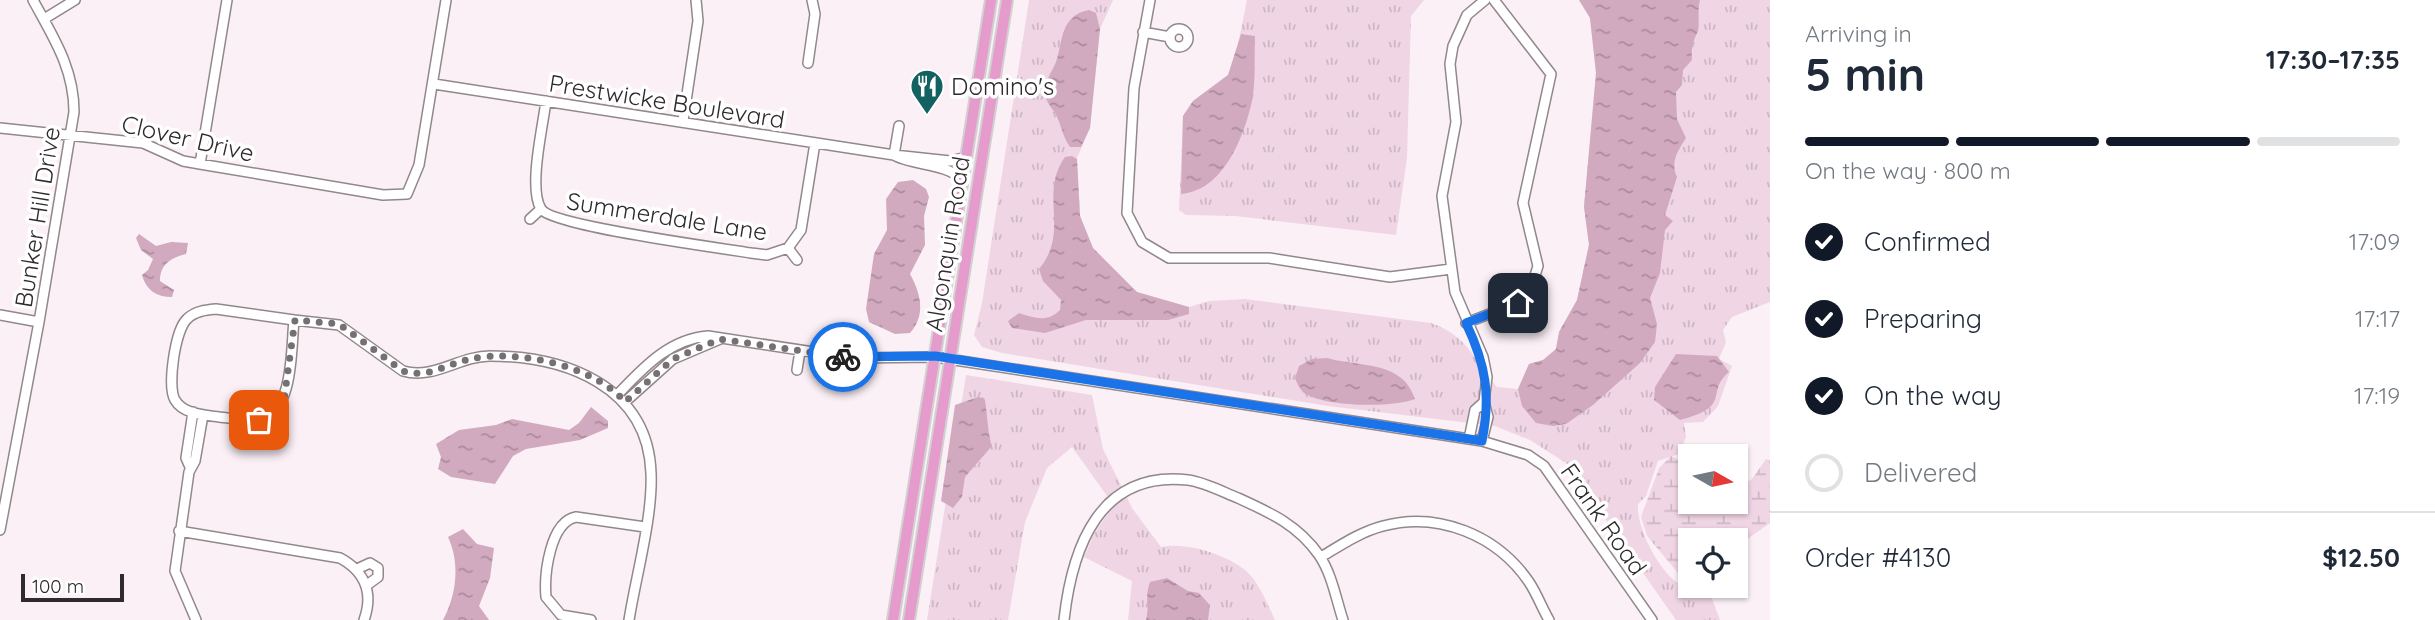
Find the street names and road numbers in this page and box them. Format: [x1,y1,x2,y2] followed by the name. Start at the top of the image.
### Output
[547,68,787,134] street label: Prestwicke Boulevard
[119,108,257,168] street label: Clover Drive
[8,124,66,310] street label: Bunker Hill Drive
[918,154,976,334] street label: Algonquin Road
[565,185,769,247] street label: Summerdale Lane
[1555,457,1653,581] street label: Frank Road

